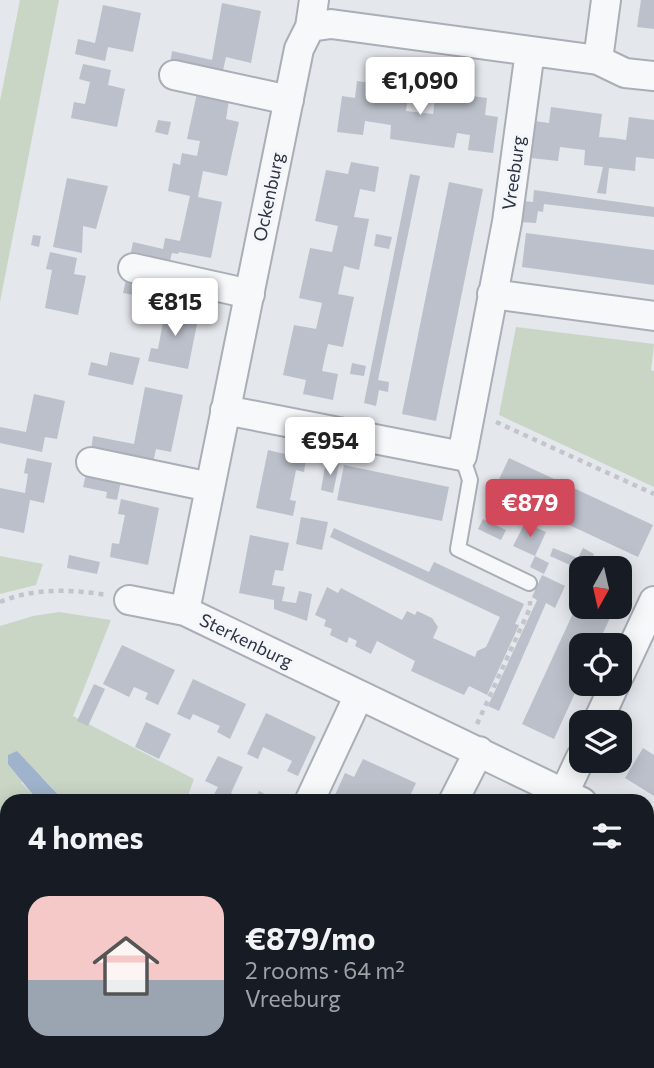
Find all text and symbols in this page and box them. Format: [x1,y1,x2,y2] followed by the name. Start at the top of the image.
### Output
[363,58,477,117] pin: €1,090
[382,66,458,94] text: €1,090
[497,134,529,212] street label: Vreeburg
[248,150,288,243] street label: Ockenburg
[134,278,216,338] pin: €815
[148,287,202,315] text: €815
[289,418,371,477] pin: €954
[301,426,359,454] text: €954
[489,480,571,539] pin: €879
[502,488,558,516] text: €879
[569,556,632,620] north arrow
[569,556,632,773] map controls
[196,608,297,672] street label: Sterkenburg
[569,633,632,696] button: locate
[569,710,632,773] button: layers
[588,817,626,855] icon: filters
[28,818,143,855] text: 4 homes
[245,919,375,956] text: €879/mo
[84,924,168,1008] icon: home
[245,956,405,984] text: 2 rooms · 64 m²
[245,984,341,1012] text: Vreeburg

